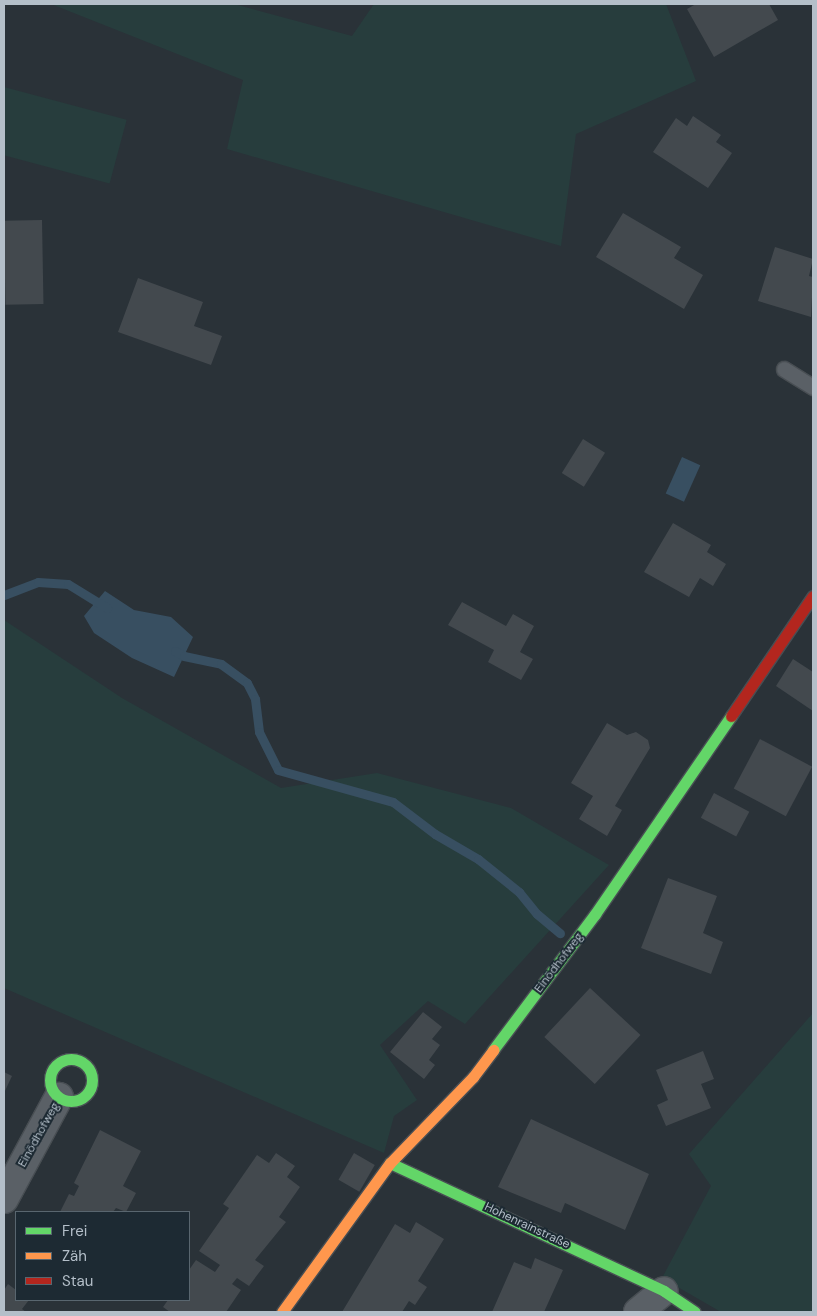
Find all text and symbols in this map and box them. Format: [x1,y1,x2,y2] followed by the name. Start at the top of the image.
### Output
[532,930,586,996] street label: Einödhofweg
[15,1100,63,1170] street label: Einödhofweg
[482,1200,572,1252] street label: Hohenrainstraße
[15,1211,190,1301] legend
[62,1221,87,1241] text: Frei
[62,1246,87,1266] text: Zäh
[62,1271,93,1291] text: Stau

